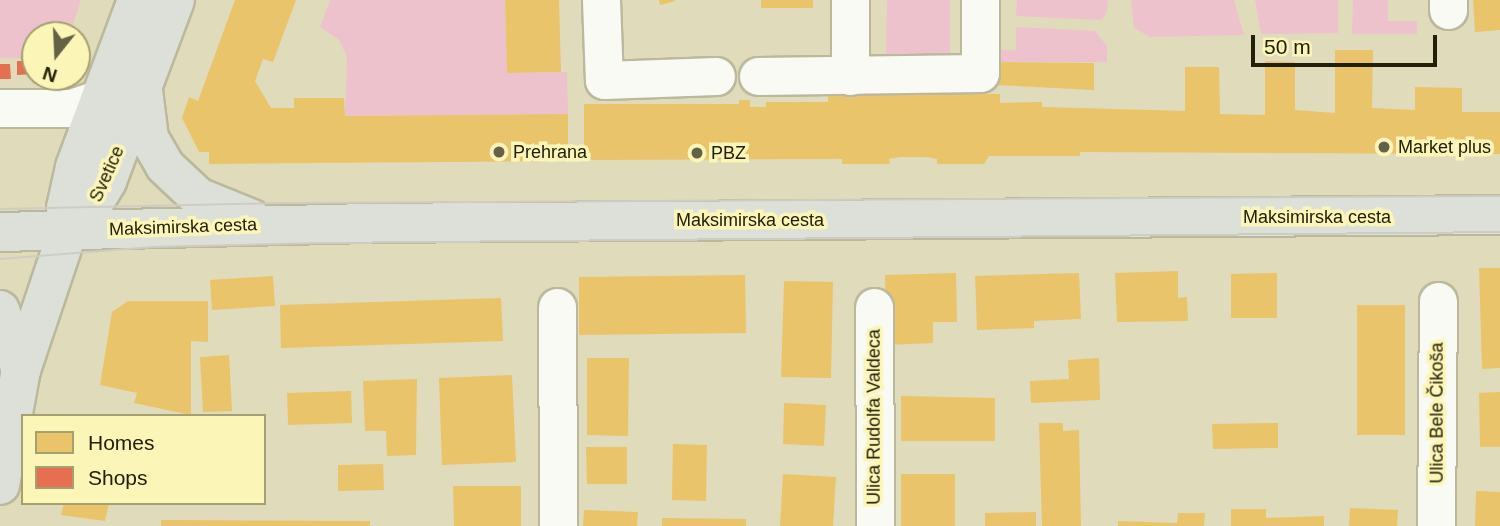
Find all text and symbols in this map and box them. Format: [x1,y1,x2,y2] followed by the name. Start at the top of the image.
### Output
[21,21,91,91] north arrow
[1255,21,1440,65] scale bar
[1264,35,1311,58] text: 50 m
[40,62,60,87] text: N
[1398,136,1491,158] place label: Market plus
[1376,139,1392,155] marker: Market plus
[513,141,587,163] place label: Prehrana
[711,142,746,164] place label: PBZ
[85,143,129,205] street label: Svetice
[491,144,507,160] marker: Prehrana
[689,145,705,161] marker: PBZ
[1243,206,1391,228] street label: Maksimirska cesta
[676,209,824,231] street label: Maksimirska cesta
[109,214,257,240] street label: Maksimirska cesta
[863,329,885,505] street label: Ulica Rudolfa Valdeca
[1426,342,1448,484] street label: Ulica Bele Čikoša
[21,414,266,505] legend
[88,431,155,454] text: Homes
[88,466,148,489] text: Shops

